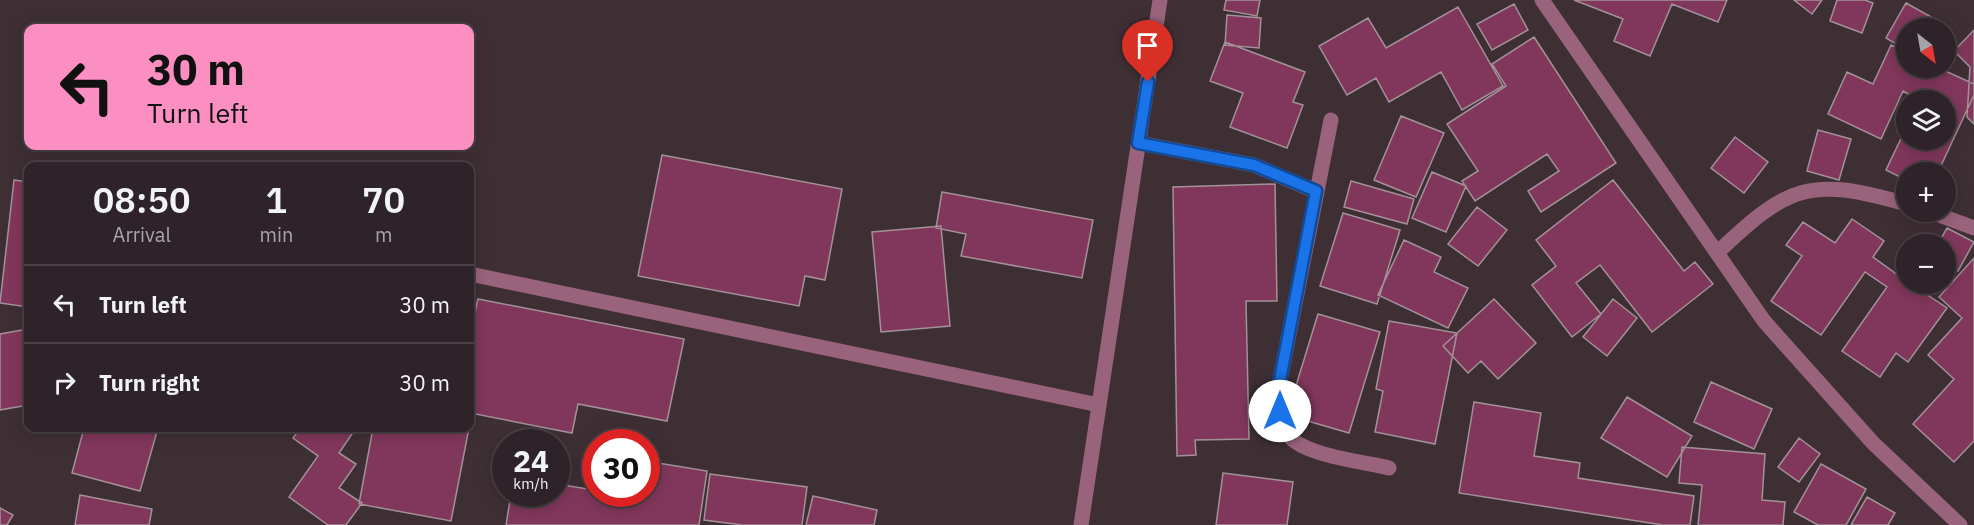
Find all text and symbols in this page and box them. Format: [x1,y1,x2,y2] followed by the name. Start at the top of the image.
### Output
[1896,18,1956,78] north arrow
[1896,18,1956,294] map controls
[1122,20,1173,82] pin
[1131,29,1164,62] icon: arrive
[147,42,245,97] text: 30 m
[48,48,126,126] icon: left
[1896,90,1956,150] button: layers
[147,95,248,130] text: Turn left
[1896,162,1956,222] button: +
[93,176,191,223] text: 08:50
[266,176,287,223] text: 1
[362,176,405,223] text: 70
[113,221,171,248] text: Arrival
[259,221,293,248] text: min
[375,221,392,248] text: m
[1896,234,1956,294] button: −
[48,288,81,321] icon: left
[99,290,187,319] text: Turn left
[399,290,450,319] text: 30 m
[48,366,81,399] icon: right
[99,368,200,397] text: Turn right
[399,368,450,397] text: 30 m
[1248,379,1312,443] position arrow
[582,429,660,507] speed limit sign: 30
[513,441,549,480] text: 24
[513,474,549,493] text: km/h

